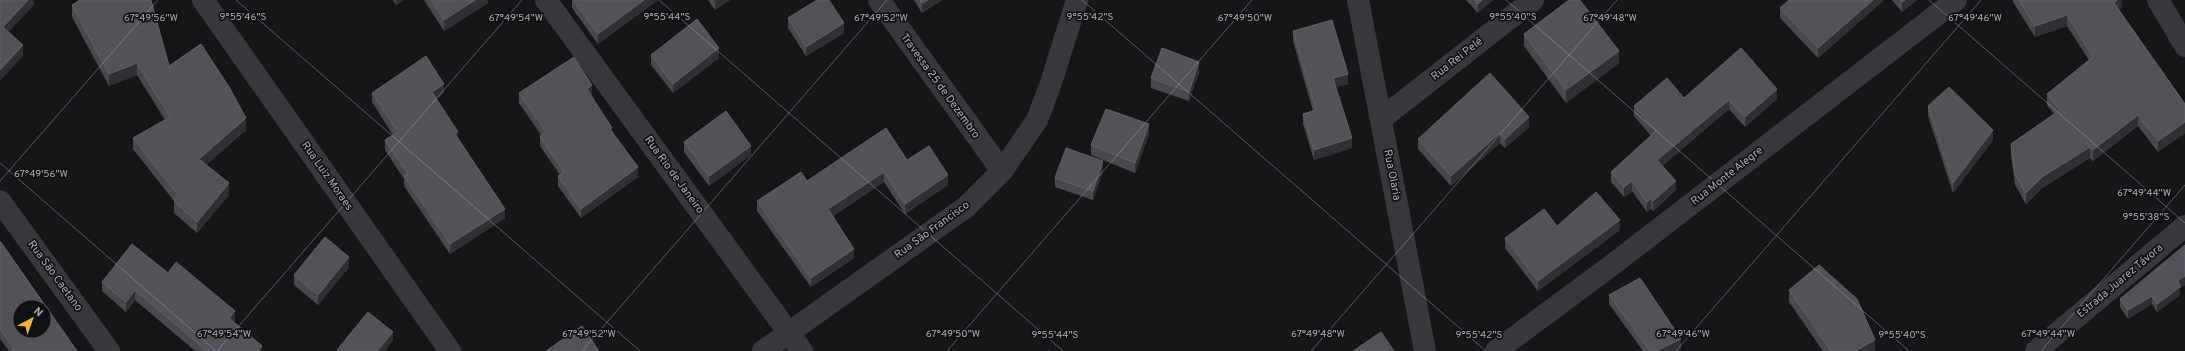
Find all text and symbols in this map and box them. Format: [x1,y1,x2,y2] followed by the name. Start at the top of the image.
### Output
[220,11,266,24] text: 9°55'46"S
[643,11,691,24] text: 9°55'44"S
[1067,11,1113,24] text: 9°55'42"S
[1489,11,1537,24] text: 9°55'40"S
[124,12,178,25] text: 67°49'56"W
[489,12,543,25] text: 67°49'54"W
[854,12,908,25] text: 67°49'52"W
[1218,12,1272,25] text: 67°49'50"W
[1583,12,1637,25] text: 67°49'48"W
[1948,12,2002,25] text: 67°49'46"W
[897,31,983,141] street label: Travessa 25 de Dezembro
[1428,34,1486,84] street label: Rua Rei Pelé
[641,133,707,217] street label: Rua Rio de Janeiro
[298,139,356,213] street label: Rua Luiz Moraes
[1688,143,1766,208] street label: Rua Monte Alegre
[1380,148,1404,202] street label: Rua Olaria
[14,168,68,181] text: 67°49'56"W
[2117,187,2171,200] text: 67°49'44"W
[892,198,972,262] street label: Rua São Francisco
[2123,211,2169,224] text: 9°55'38"S
[25,238,85,314] street label: Rua São Caetano
[2074,241,2166,321] street label: Estrada Juarez Távora
[12,299,52,339] north arrow
[30,304,45,320] text: N
[197,328,251,341] text: 67°49'54"W
[562,328,616,341] text: 67°49'52"W
[926,328,980,341] text: 67°49'50"W
[1291,328,1345,341] text: 67°49'48"W
[1656,328,1710,341] text: 67°49'46"W
[2021,328,2075,341] text: 67°49'44"W
[1031,329,1079,342] text: 9°55'44"S
[1456,329,1502,342] text: 9°55'42"S
[1878,329,1926,342] text: 9°55'40"S

